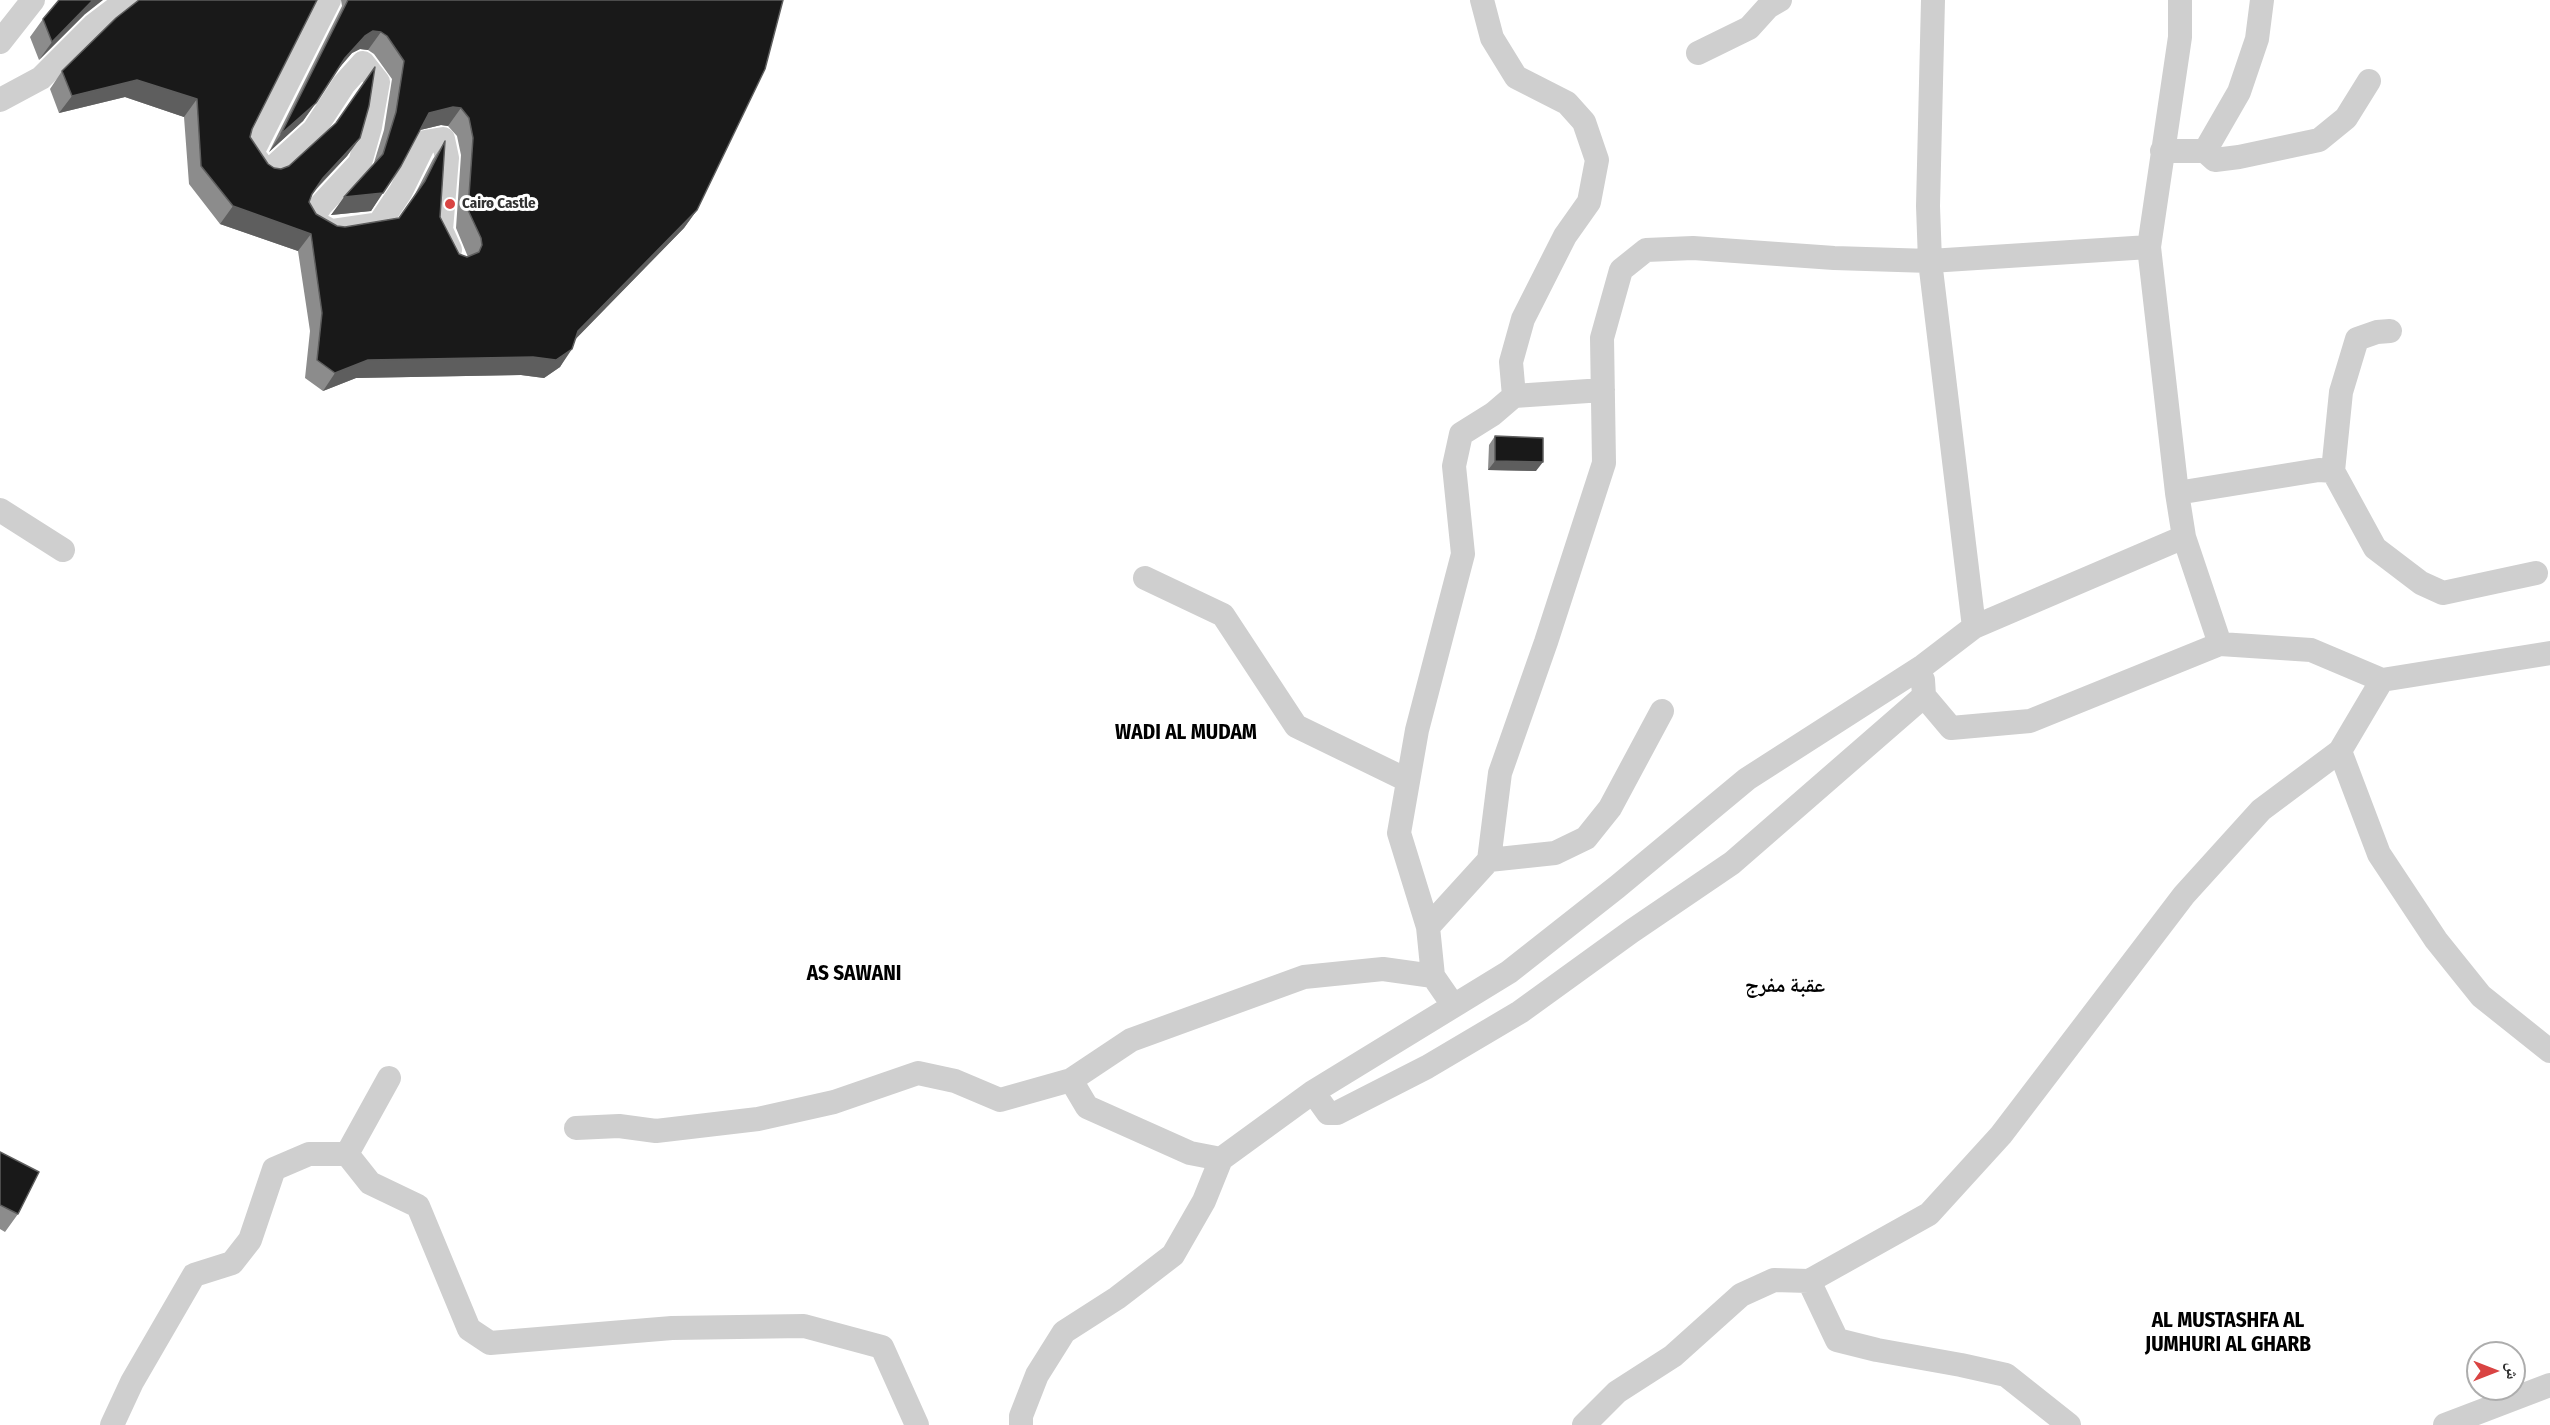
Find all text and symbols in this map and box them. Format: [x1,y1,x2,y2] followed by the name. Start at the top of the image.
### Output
[462,195,536,213] place label: Cairo Castle
[443,197,457,211] marker: Cairo Castle
[1105,720,1267,746] district label: WADI AL MUDAM
[800,961,908,987] district label: AS SAWANI
[1745,973,1825,999] district label: عقبة مفرج
[2133,1308,2323,1358] district label: AL MUSTASHFA AL JUMHURI AL GHARB
[2466,1341,2526,1401] north arrow
[2503,1363,2522,1379] text: ش

